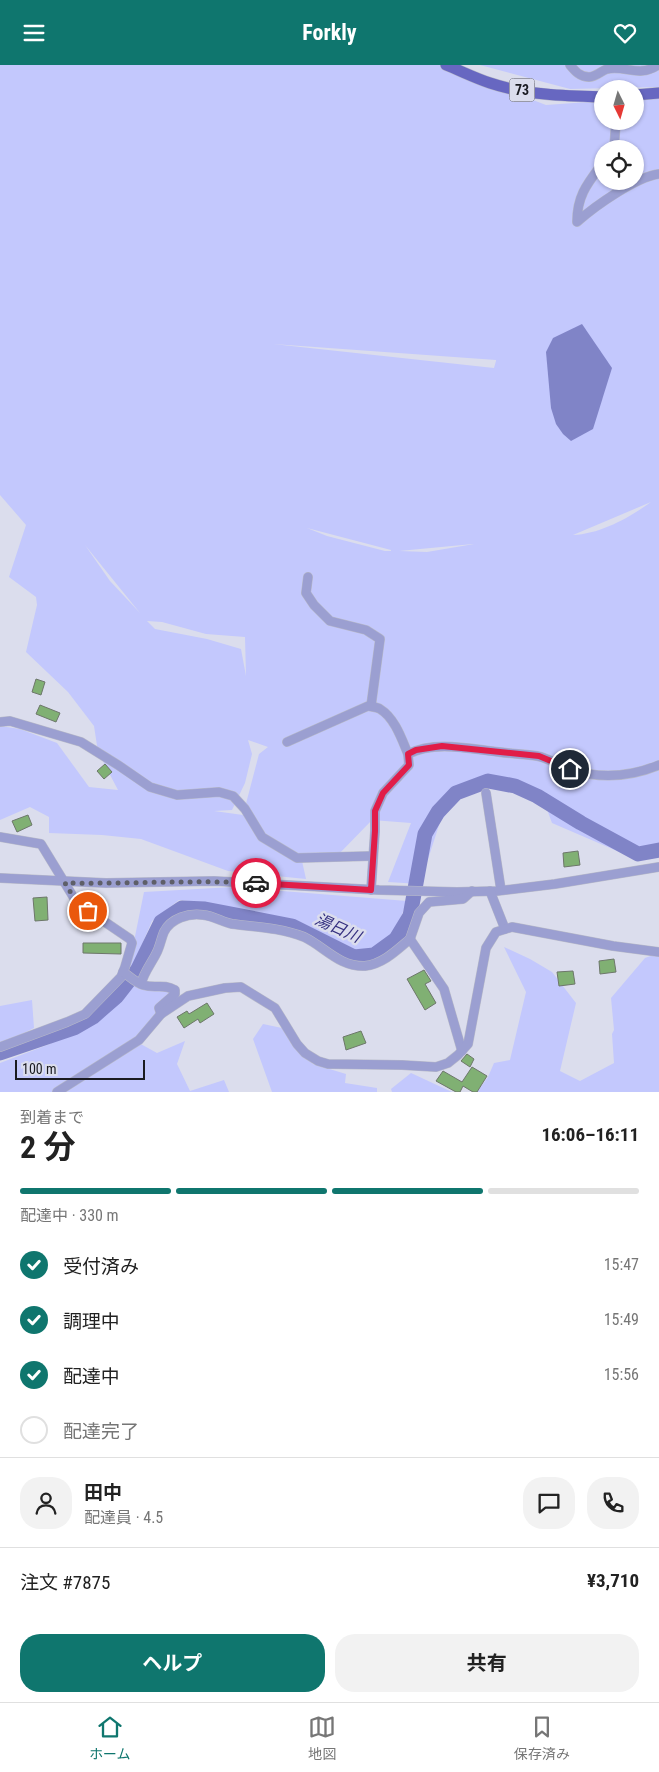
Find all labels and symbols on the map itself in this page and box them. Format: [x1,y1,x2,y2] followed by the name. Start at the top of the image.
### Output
[510,79,534,101] road number: 73
[594,80,644,130] north arrow
[549,748,591,790] pin
[231,858,281,908] courier
[67,890,109,932] pin
[312,910,366,947] water label: 湯日川
[15,1057,145,1080] scale bar

